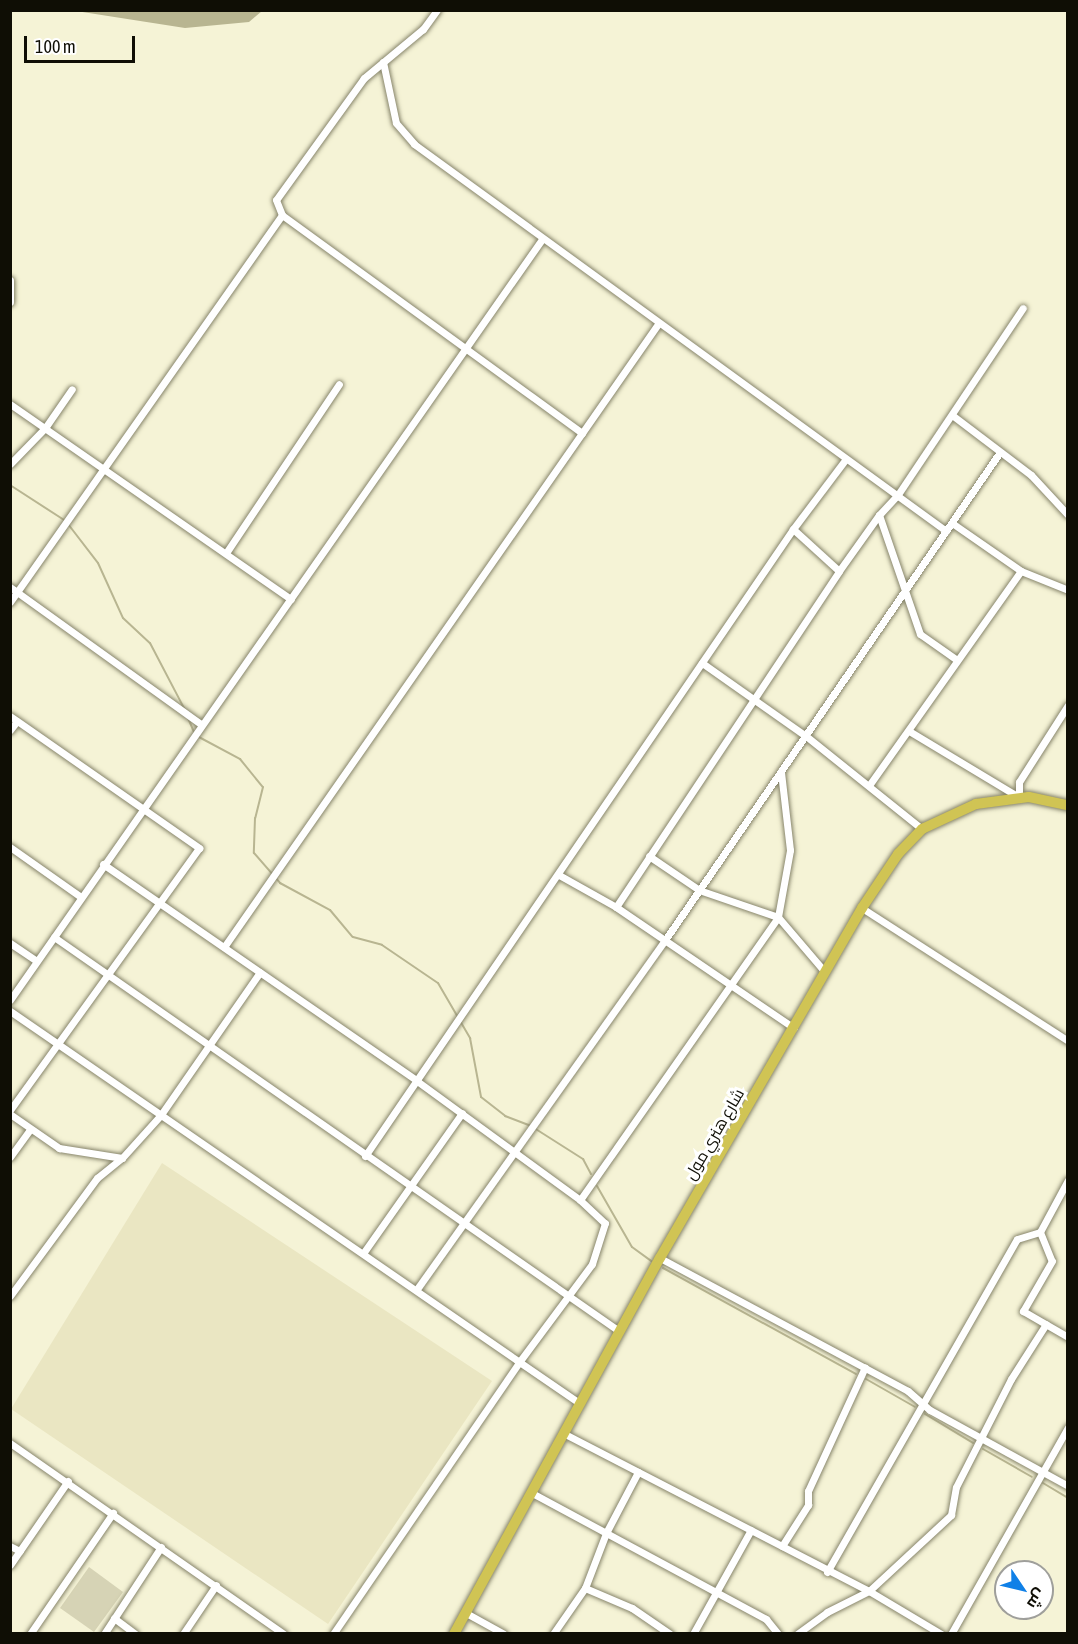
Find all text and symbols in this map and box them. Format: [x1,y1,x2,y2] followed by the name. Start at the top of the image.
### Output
[27,24,138,62] scale bar
[35,36,76,57] text: 100 m
[680,1085,748,1183] street label: شارع هنري مول
[994,1560,1054,1620] north arrow
[1024,1586,1050,1613] text: ش

